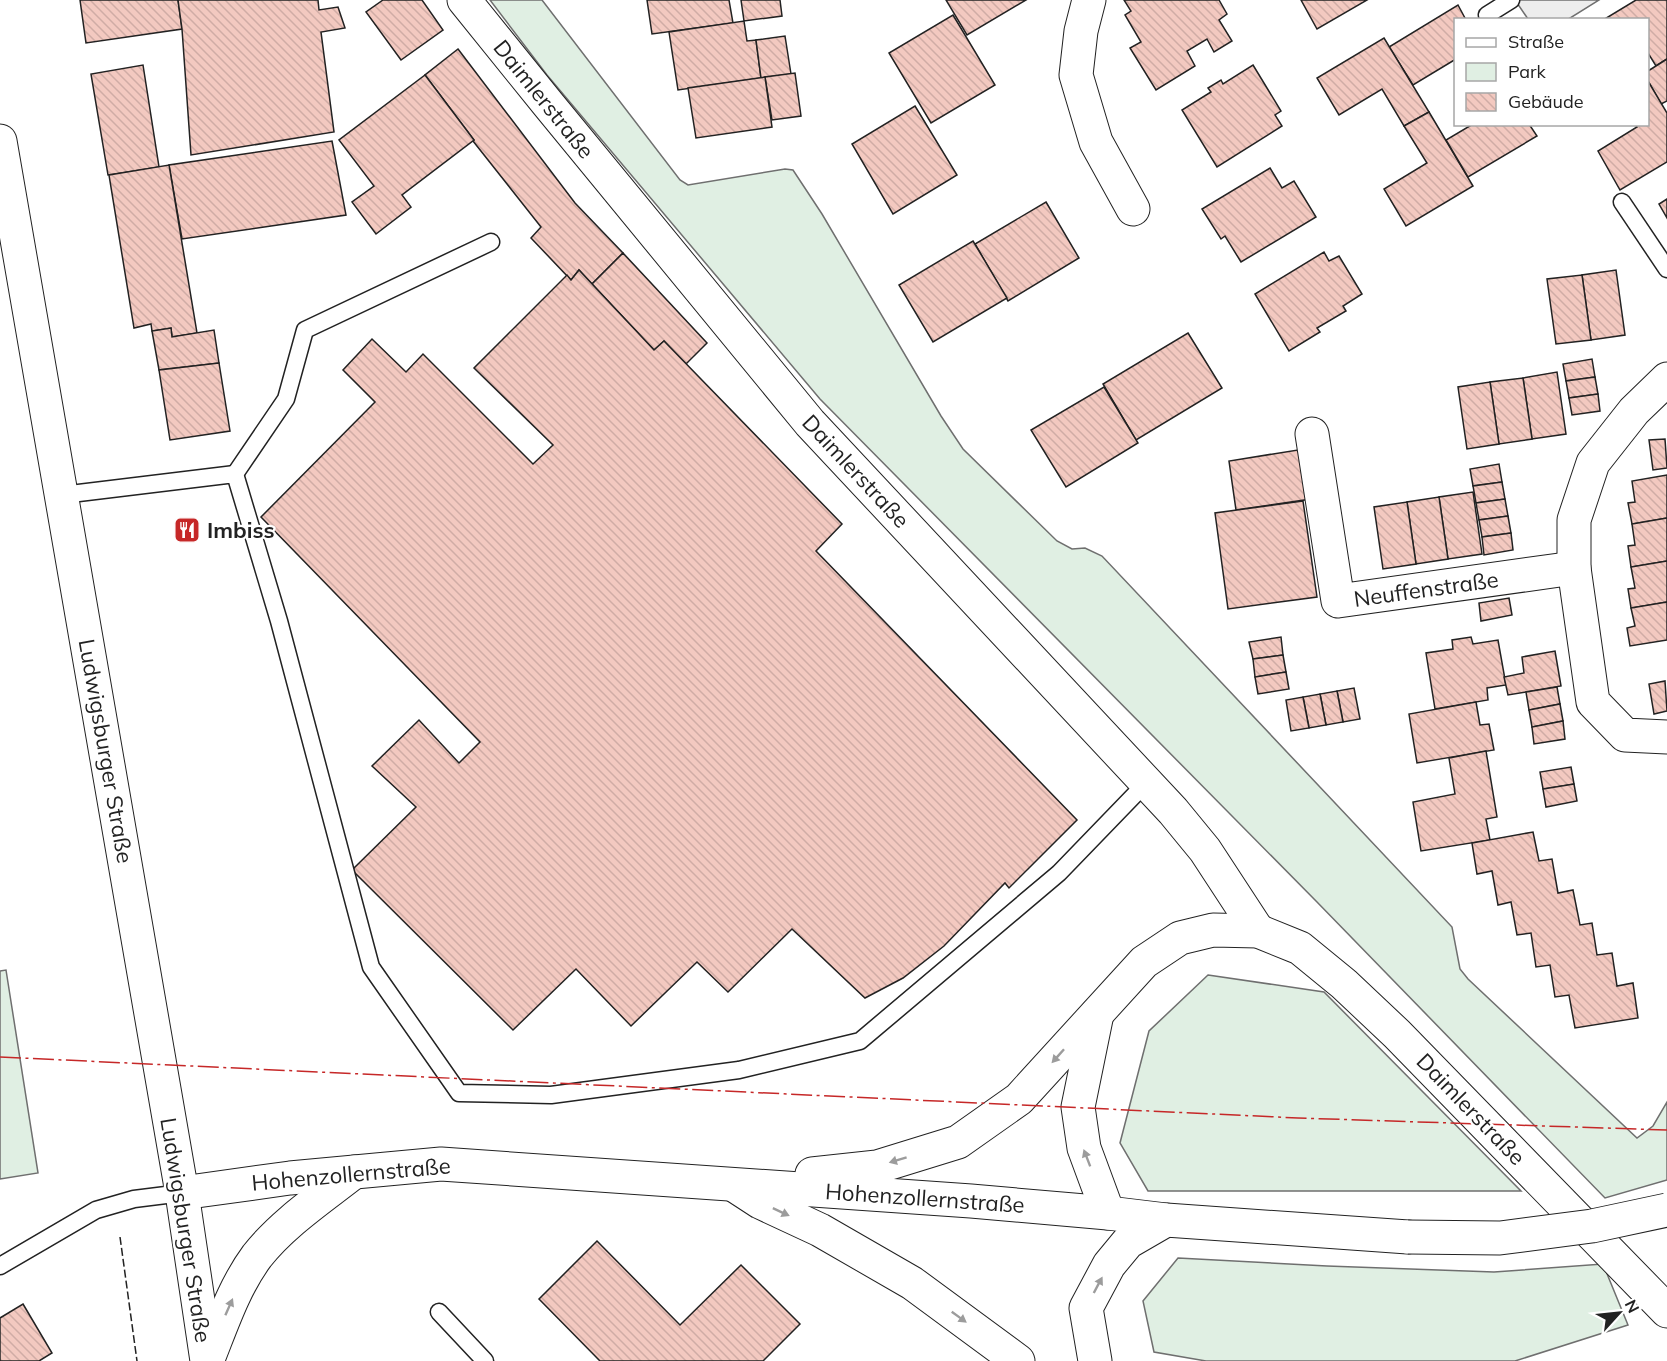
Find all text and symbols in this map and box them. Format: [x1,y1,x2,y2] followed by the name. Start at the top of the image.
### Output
[1454,18,1649,126] legend
[1508,30,1564,53] text: Straße
[488,34,600,164] street label: Daimlerstraße
[1508,60,1547,83] text: Park
[1508,90,1584,113] text: Gebäude
[796,409,916,533] street label: Daimlerstraße
[172,515,202,545] restaurant icon: Imbiss
[207,516,274,544] place label: Imbiss
[1352,565,1500,613] street label: Neuffenstraße
[72,637,140,865] street label: Ludwigsburger Straße
[1411,1047,1531,1171] street label: Daimlerstraße
[1051,1049,1065,1064] one-way arrow
[154,1116,218,1344] street label: Ludwigsburger Straße
[1082,1149,1092,1167] one-way arrow
[250,1151,452,1197] street label: Hohenzollernstraße
[889,1156,907,1166] one-way arrow
[824,1177,1026,1219] street label: Hohenzollernstraße
[772,1207,790,1217] one-way arrow
[1093,1276,1103,1293] one-way arrow
[1589,1283,1649,1343] north arrow
[1621,1296,1644,1316] text: N
[224,1297,234,1315] one-way arrow
[951,1311,966,1323] one-way arrow

